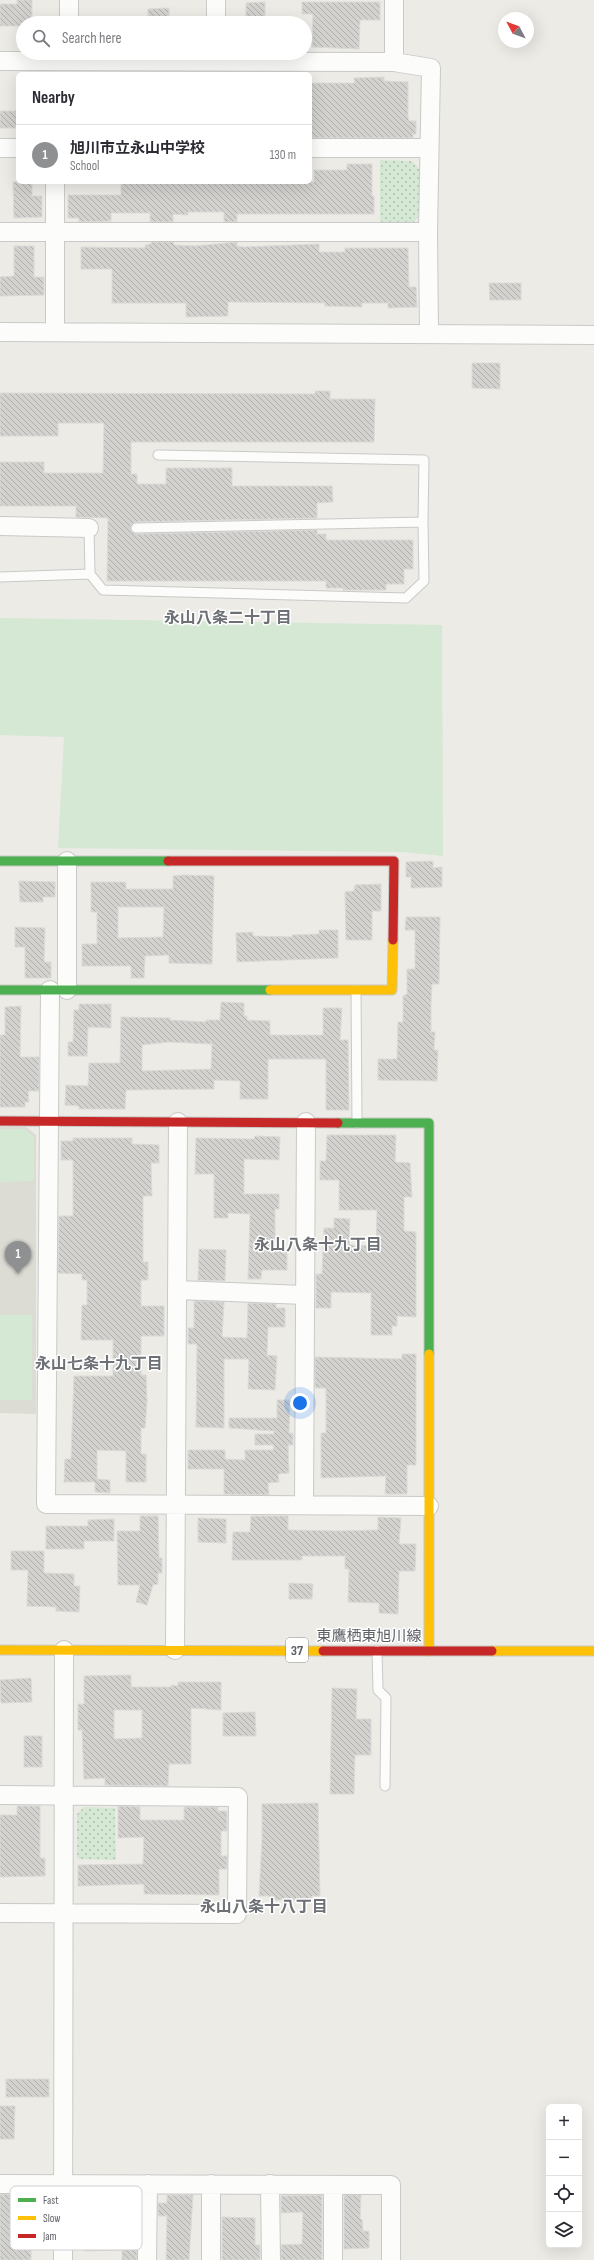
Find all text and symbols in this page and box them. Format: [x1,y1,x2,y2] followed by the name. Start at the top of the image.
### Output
[498,12,534,48] north arrow
[16,16,312,60] search box
[30,27,52,49] icon: search
[62,29,122,48] text: Search here
[32,88,75,108] text: Nearby
[70,139,205,158] text: 旭川市立永山中学校
[42,147,48,163] text: 1
[270,147,296,163] text: 130 m
[70,158,100,174] text: School
[164,609,292,628] district label: 永山八条二十丁目
[254,1236,382,1255] district label: 永山八条十九丁目
[5,1241,31,1274] pin: 1
[35,1355,163,1374] district label: 永山七条十九丁目
[290,1393,310,1413] your location
[316,1627,422,1646] street label: 東鷹栖東旭川線
[286,1638,308,1662] road number: 37
[200,1898,328,1917] district label: 永山八条十八丁目
[546,2104,582,2248] map controls
[546,2104,582,2140] button: +
[546,2140,582,2176] button: −
[546,2176,582,2212] button: locate
[10,2186,142,2250] legend
[43,2194,59,2207] text: Fast
[43,2212,60,2225] text: Slow
[546,2212,582,2248] button: layers
[42,2230,57,2243] text: Jam

